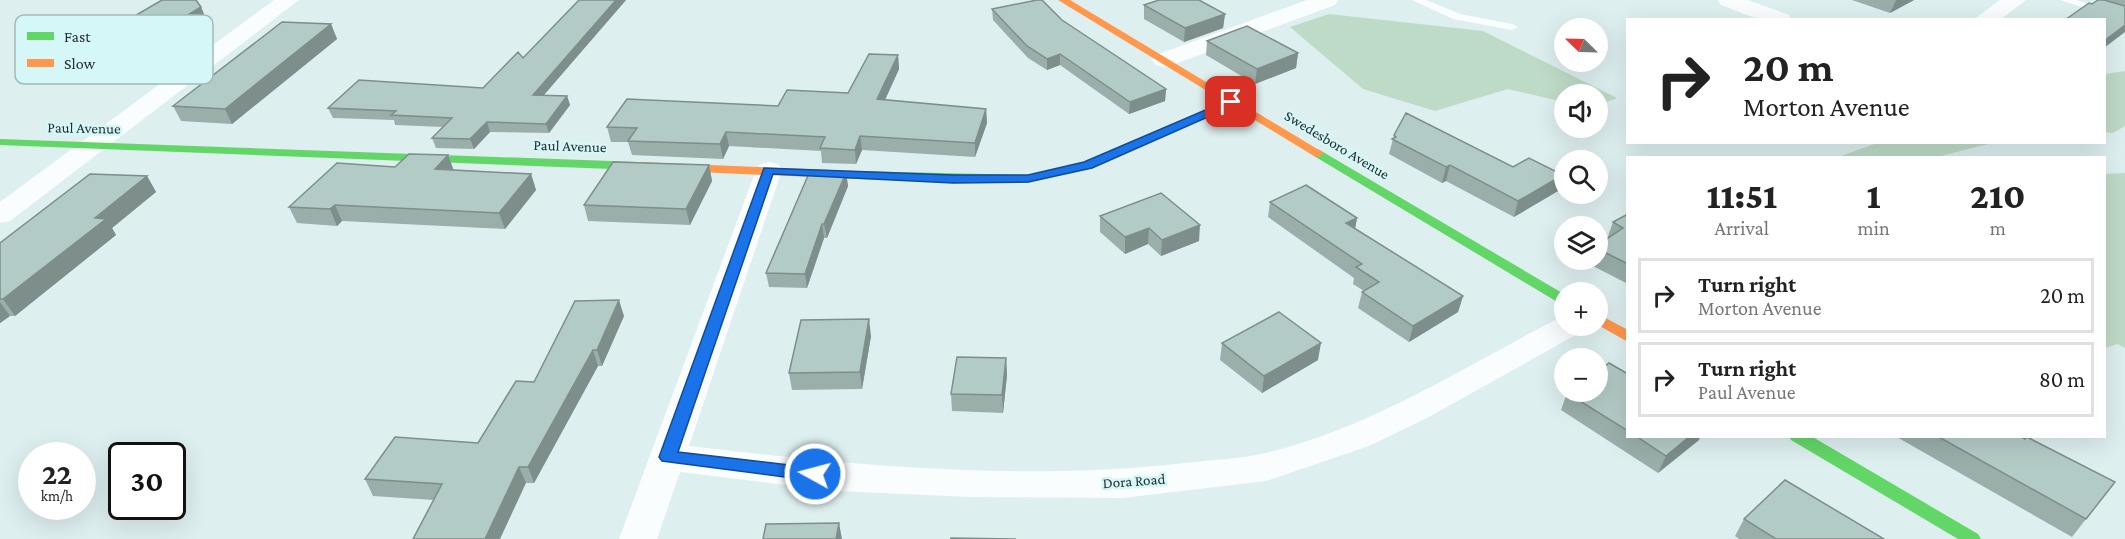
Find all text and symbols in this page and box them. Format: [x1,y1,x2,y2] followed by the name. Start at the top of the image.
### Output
[15,15,213,84] legend
[1554,18,1608,72] north arrow
[1554,18,1608,402] map controls
[64,28,91,45] text: Fast
[1644,42,1722,120] icon: right
[1743,43,1834,90] text: 20 m
[64,55,96,72] text: Slow
[1205,76,1256,127] pin
[1554,84,1608,138] button: sound
[1214,85,1247,118] icon: arrive
[1743,92,1910,122] text: Morton Avenue
[1282,107,1393,183] street label: Swedesboro Avenue
[47,119,121,137] street label: Paul Avenue
[533,137,607,155] street label: Paul Avenue
[1554,150,1608,204] button: search
[1706,176,1777,216] text: 11:51
[1867,176,1881,216] text: 1
[1970,176,2026,216] text: 210
[1554,216,1608,270] button: layers
[1715,217,1769,239] text: Arrival
[1858,217,1890,239] text: min
[1990,217,2006,239] text: m
[1698,272,1796,297] text: Turn right
[1647,279,1680,312] icon: right
[1554,282,1608,336] button: +
[2040,283,2085,308] text: 20 m
[1698,297,1821,319] text: Morton Avenue
[1554,348,1608,402] button: −
[1698,356,1796,381] text: Turn right
[1647,363,1680,396] icon: right
[2039,367,2085,392] text: 80 m
[1698,381,1796,403] text: Paul Avenue
[108,442,186,520] speed limit sign: 30
[783,442,847,506] position arrow
[42,457,72,490] text: 22
[1102,471,1166,491] street label: Dora Road
[41,488,73,504] text: km/h

